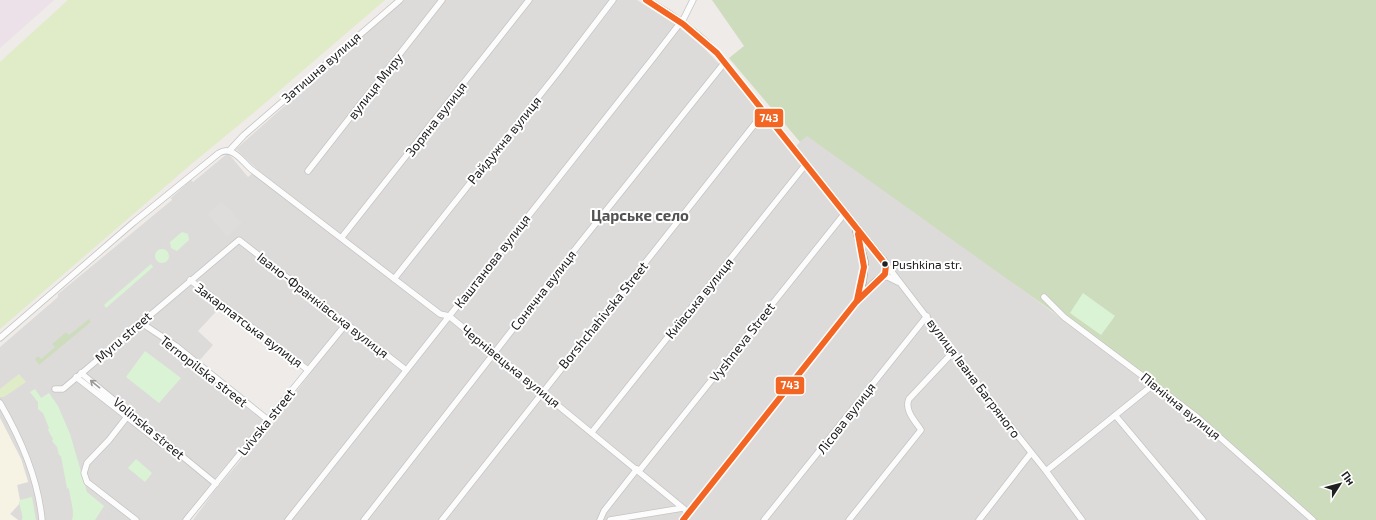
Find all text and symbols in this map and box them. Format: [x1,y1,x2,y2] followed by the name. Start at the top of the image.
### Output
[278,28,364,106] street label: Затишна вулиця
[344,50,406,122] street label: вулиця Миру
[402,79,470,159] street label: Зоряна вулиця
[464,93,544,187] street label: Райдужна вулиця
[754,108,784,128] line badge: 743
[759,111,779,124] text: 743
[591,206,689,224] district label: Царське село
[450,211,534,311] street label: Каштанова вулиця
[507,247,579,333] street label: Сонячна вулиця
[254,249,392,361] street label: Івано-Франківська вулиця
[662,254,736,342] street label: Київська вулиця
[892,257,962,271] place label: Pushkina str.
[555,258,651,372] street label: Borshchahivska Street
[880,259,890,269] marker: Pushkina str.
[192,279,306,371] street label: Закарпатська вулиця
[706,299,778,385] street label: Vyshneva Street
[92,308,154,366] street label: Myru street
[924,315,1024,441] street label: вулиця Івана Багряного
[458,321,564,411] street label: Чернівецька вулиця
[157,332,251,410] street label: Ternopilska street
[1138,369,1224,443] street label: Північна вулиця
[775,376,805,395] line badge: 743
[780,378,800,391] text: 743
[813,379,879,457] street label: Лісова вулиця
[90,380,101,389] one-way arrow
[234,385,298,459] street label: Lvivska street
[110,394,188,463] street label: Volinska street
[1320,464,1360,504] north arrow
[1339,468,1358,487] text: Пн

